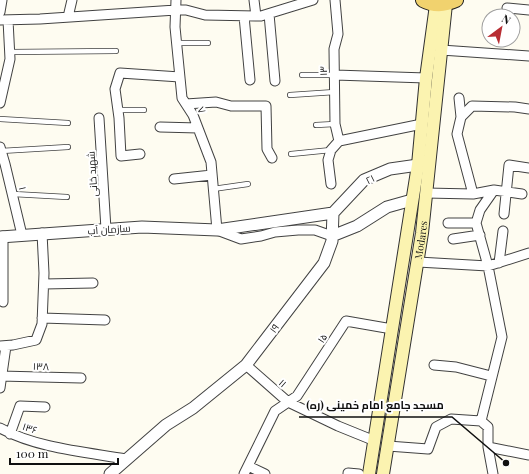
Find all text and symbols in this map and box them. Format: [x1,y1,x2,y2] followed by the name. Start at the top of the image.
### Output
[481,8,521,48] north arrow
[499,11,514,28] text: N
[316,66,330,76] street label: ۱۳
[194,104,210,116] street label: ۷
[83,151,101,197] street label: شهید خانی
[363,171,377,187] street label: ۲۱
[16,185,30,191] street label: ۱
[411,220,430,260] street label: Modares
[87,221,131,237] street label: سازمان آب
[266,320,282,336] street label: ۱۹
[314,331,330,345] street label: ۱۵
[33,359,49,373] street label: ۱۳۸
[276,376,290,390] street label: ۱۱
[299,394,452,417] callout: مسجد جامع امام خمینی (ره)
[306,397,444,413] text: مسجد جامع امام خمینی (ره)
[21,419,39,437] street label: ۱۳۶
[10,440,118,466] scale bar
[16,445,49,461] text: 100 m

